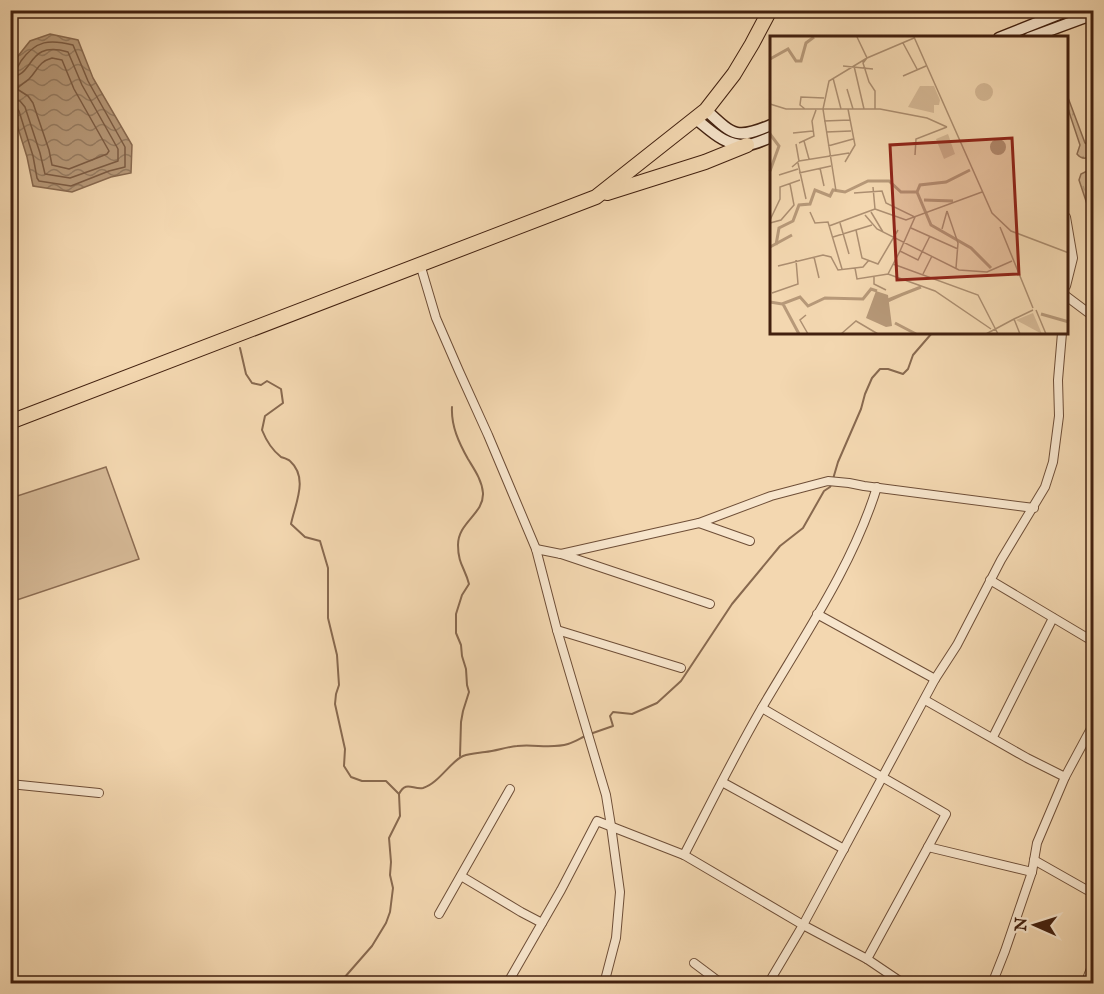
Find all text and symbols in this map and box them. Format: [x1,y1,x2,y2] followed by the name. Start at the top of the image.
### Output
[770,36,1068,334] inset map
[1005,895,1065,955] north arrow
[1012,917,1032,933] text: N

